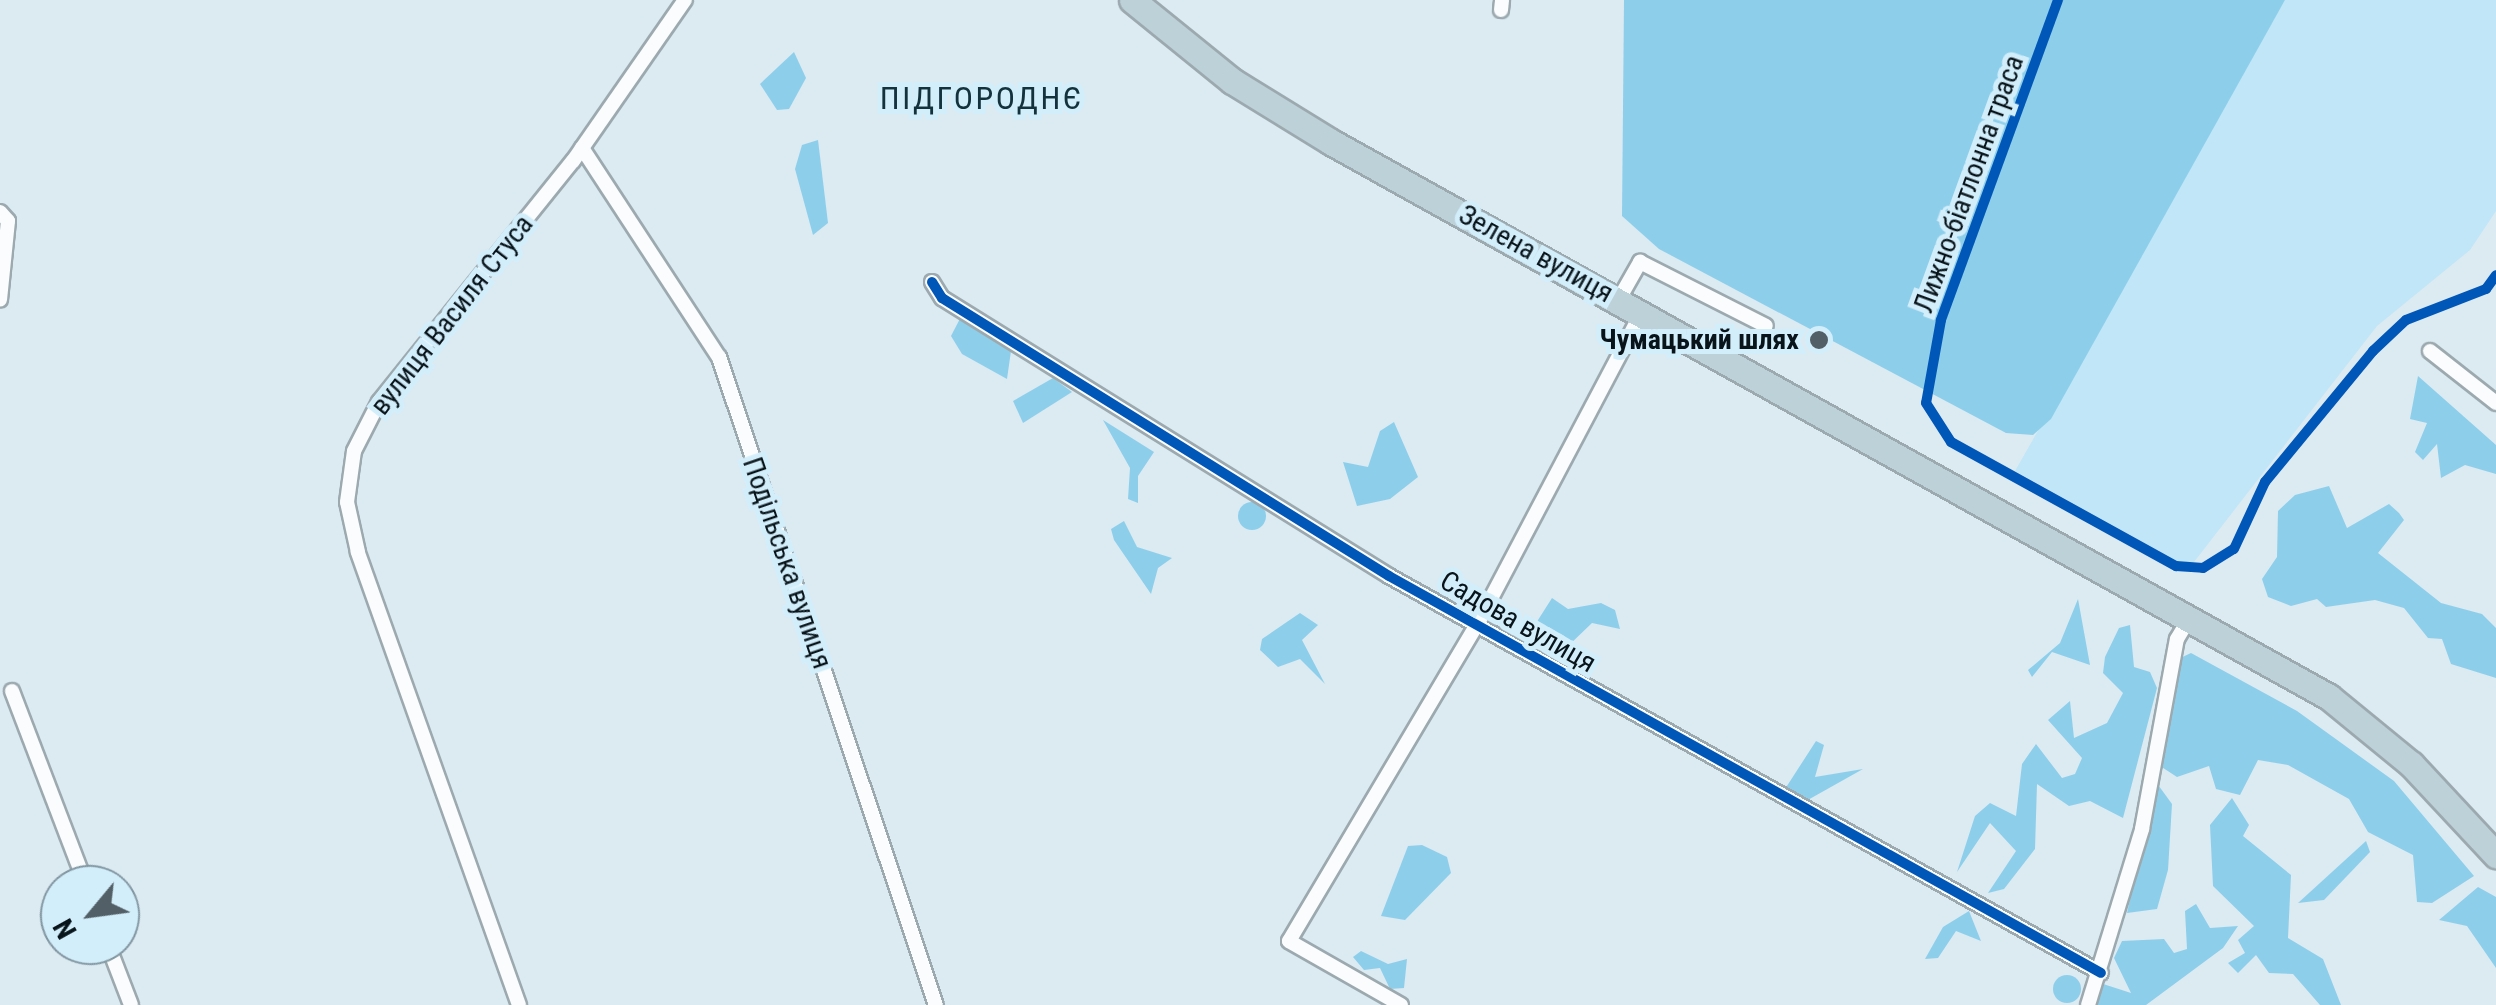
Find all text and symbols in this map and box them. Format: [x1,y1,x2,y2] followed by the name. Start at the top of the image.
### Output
[1907,51,2031,317] street label: Лижно-біатлонна траса
[880,79,1084,117] district label: ПІДГОРОДНЄ
[1453,198,1619,310] street label: Зелена вулиця
[364,208,540,422] street label: вулиця Василя Стуса
[1600,323,1799,357] place label: Чумацький шлях
[1808,329,1830,351] marker: Чумацький шлях
[735,453,839,673] street label: Подільська вулиця
[1434,564,1602,680] street label: Садова вулиця
[40,865,140,965] north arrow
[46,913,84,944] text: N

